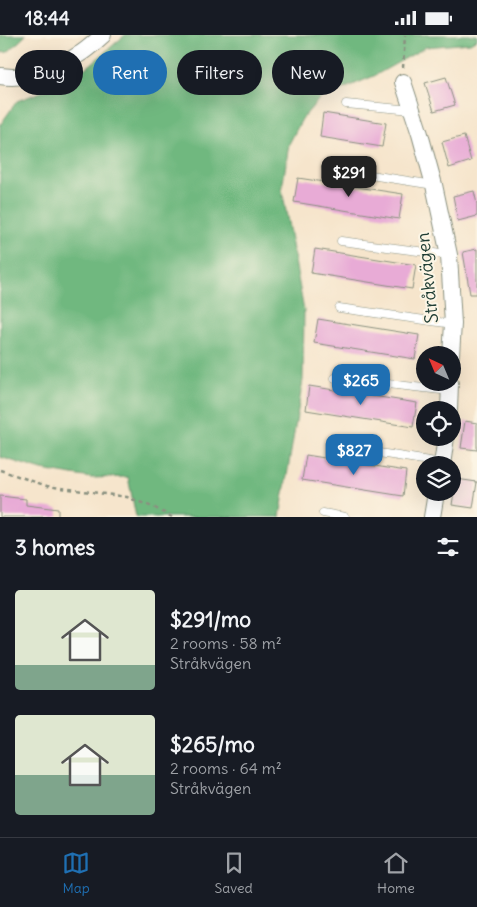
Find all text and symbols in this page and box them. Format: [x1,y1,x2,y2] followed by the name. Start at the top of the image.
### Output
[25,6,70,30] text: 18:44
[15,50,83,95] chip: Buy
[93,50,167,95] chip: Rent
[177,50,262,95] chip: Filters
[272,50,344,95] chip: New
[319,155,379,198] pin: $291
[332,162,366,182] text: $291
[411,231,443,325] street label: Stråkvägen
[416,346,461,391] north arrow
[416,346,461,501] map controls
[331,363,391,406] pin: $265
[343,370,379,390] text: $265
[416,401,461,446] button: locate
[324,433,384,476] pin: $827
[337,440,371,460] text: $827
[416,456,461,501] button: layers
[434,533,462,561] icon: filters
[15,534,95,561] text: 3 homes
[170,606,251,633] text: $291/mo
[55,610,115,670] icon: home
[170,633,282,653] text: 2 rooms · 58 m²
[170,653,251,673] text: Stråkvägen
[170,731,255,758] text: $265/mo
[55,735,115,795] icon: home
[170,758,282,778] text: 2 rooms · 64 m²
[170,778,251,798] text: Stråkvägen
[62,849,90,897] tab: Map
[214,849,253,897] tab: Saved
[377,849,415,897] tab: Home

